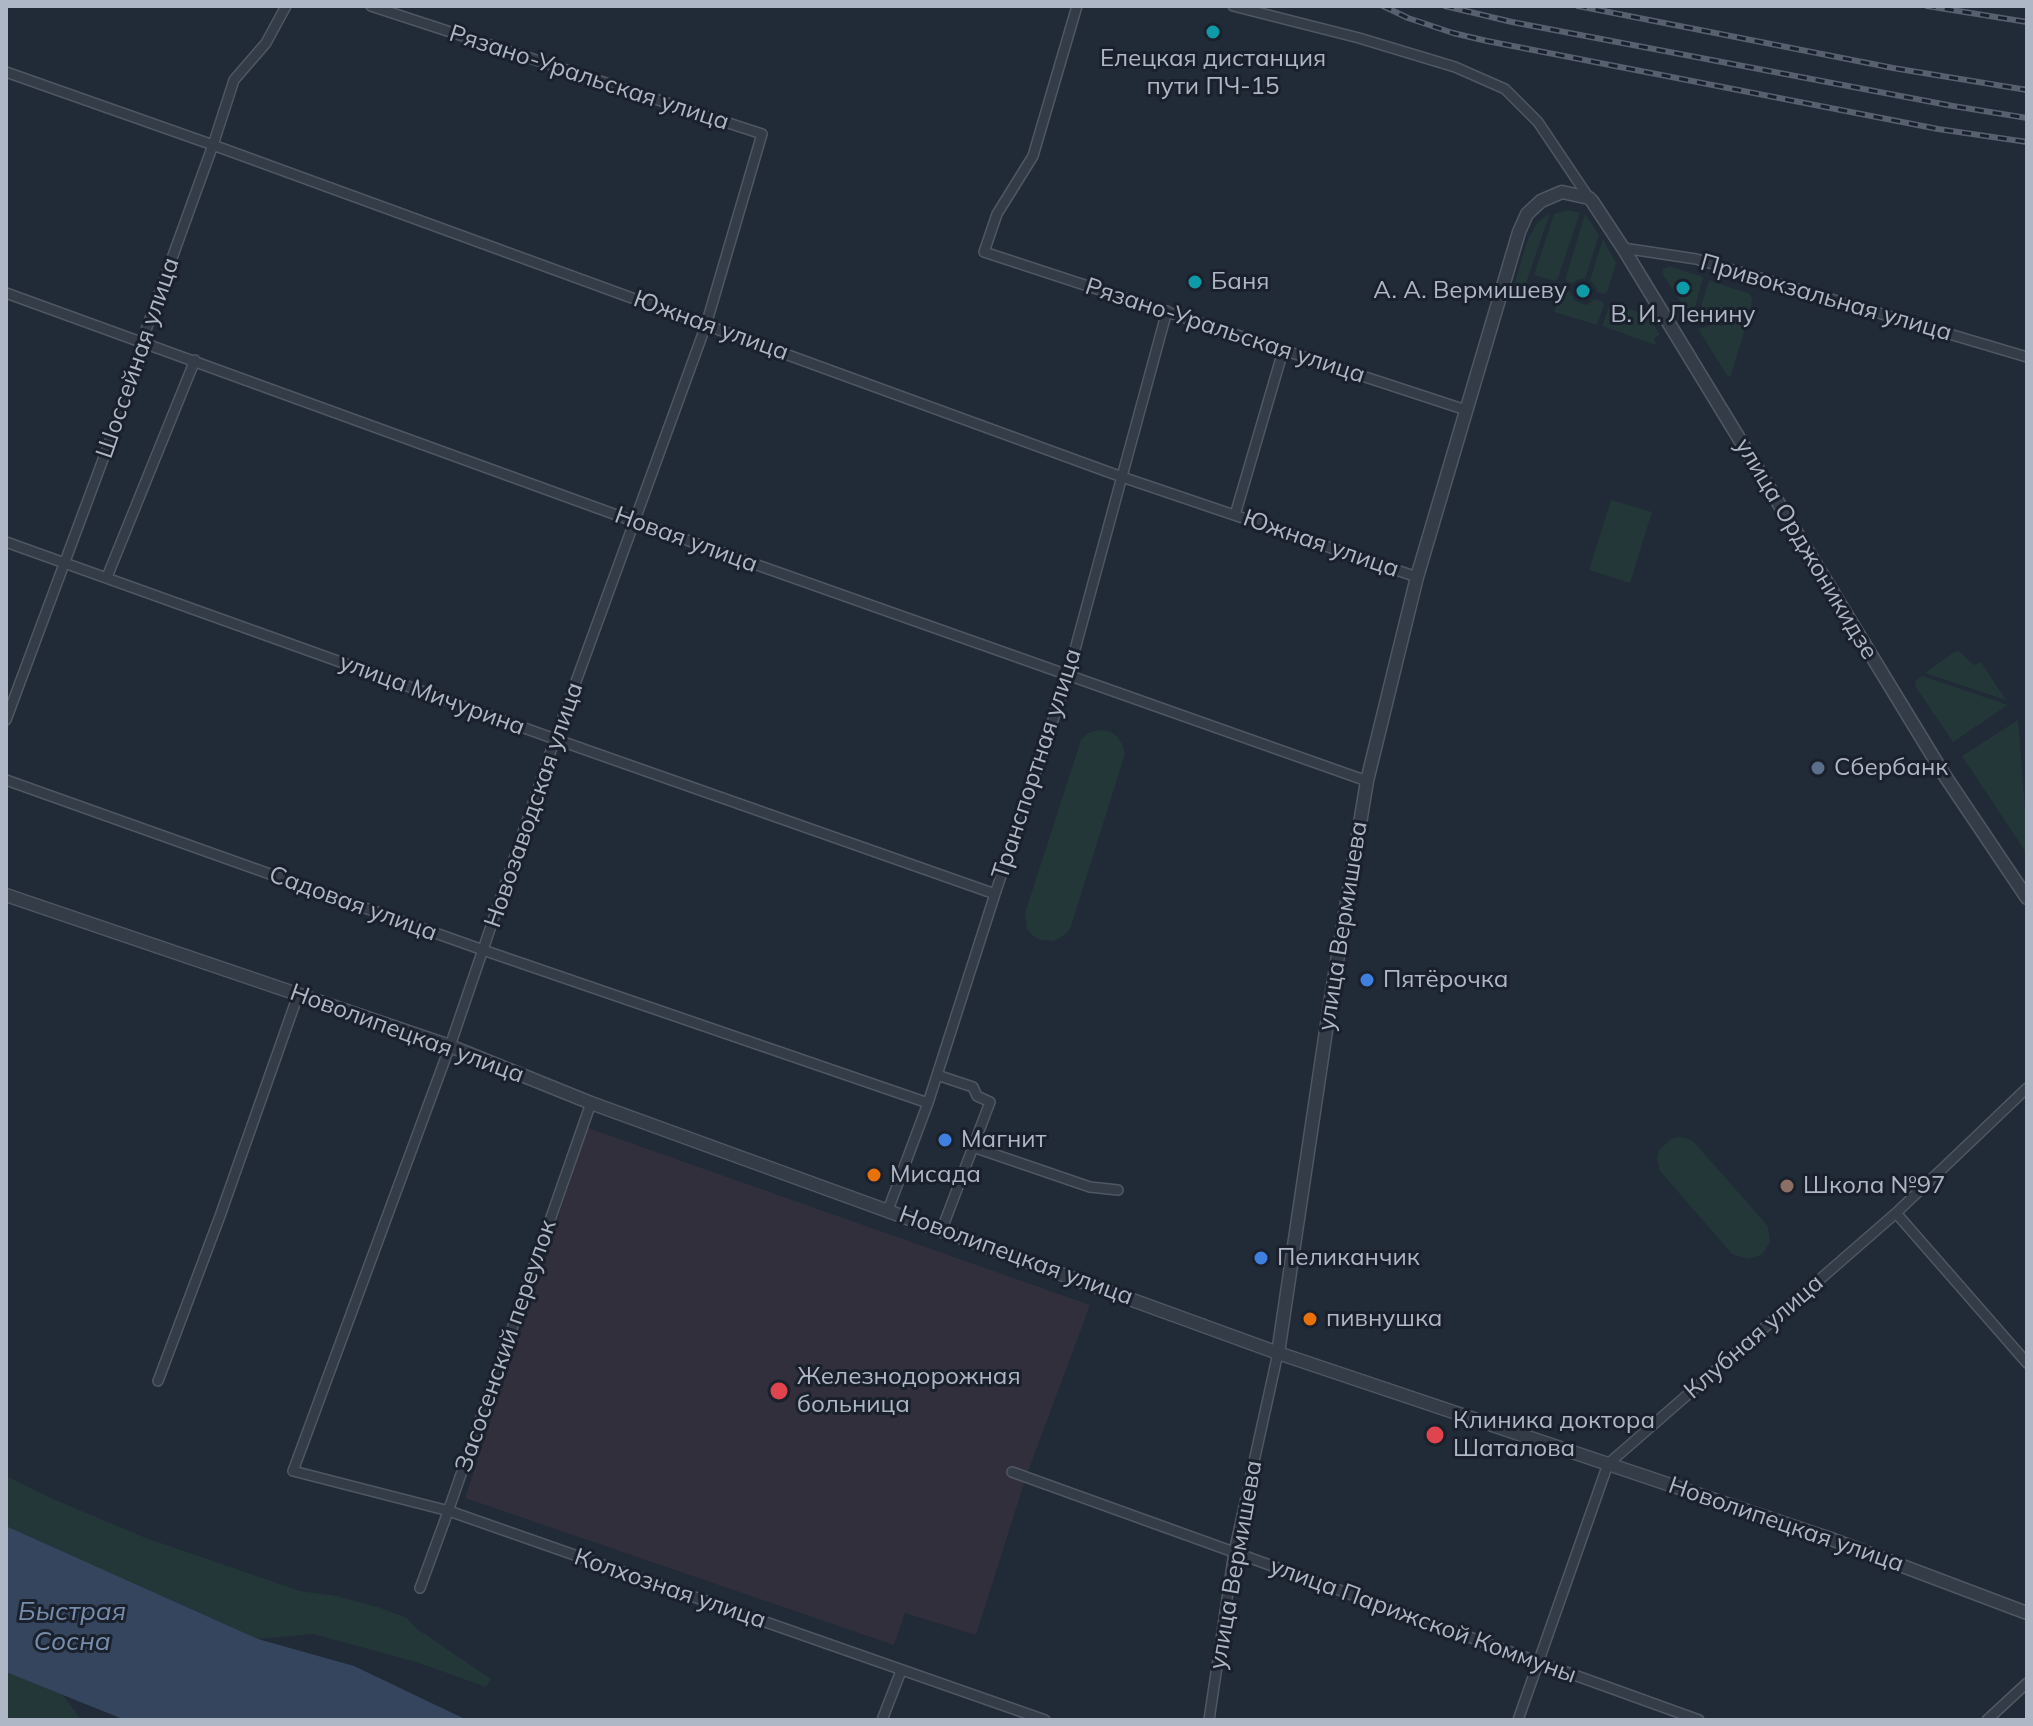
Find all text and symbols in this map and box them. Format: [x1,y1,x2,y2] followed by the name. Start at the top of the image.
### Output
[445,19,733,137] street label: Рязано-Уральская улица
[1204,23,1222,41] marker: Елецкая дистанция пути ПЧ-15
[1100,45,1326,101] place label: Елецкая дистанция пути ПЧ-15
[1697,248,1955,348] street label: Привокзальная улица
[90,254,186,462] street label: Шоссейная улица
[1211,268,1269,296] place label: Баня
[1081,272,1369,390] street label: Рязано-Уральская улица
[1186,273,1204,291] marker: Баня
[1373,277,1567,305] place label: А. А. Вермишеву
[1674,279,1692,297] marker: В. И. Ленину
[1574,282,1592,300] marker: А. А. Вермишеву
[630,285,792,367] street label: Южная улица
[1610,301,1756,329] place label: В. И. Ленину
[1728,433,1884,665] street label: улица Орджоникидзе
[611,501,761,579] street label: Новая улица
[1239,504,1403,584] street label: Южная улица
[986,645,1088,883] street label: Транспортная улица
[335,648,529,742] street label: улица Мичурина
[478,679,590,931] street label: Новозаводская улица
[1834,754,1948,782] place label: Сбербанк
[1809,759,1827,777] marker: Сбербанк
[1312,819,1374,1033] street label: улица Вермишева
[265,860,441,948] street label: Садовая улица
[1383,966,1508,994] place label: Пятёрочка
[1358,971,1376,989] marker: Пятёрочка
[286,978,528,1090] street label: Новолипецкая улица
[961,1126,1046,1154] place label: Магнит
[936,1131,954,1149] marker: Магнит
[890,1161,981,1189] place label: Мисада
[865,1166,883,1184] marker: Мисада
[1803,1172,1945,1200] place label: Школа №97
[1778,1177,1796,1195] marker: Школа №97
[895,1200,1137,1312] street label: Новолипецкая улица
[449,1216,563,1476] street label: Засосенский переулок
[1277,1244,1420,1272] place label: Пеликанчик
[1252,1249,1270,1267] marker: Пеликанчик
[1678,1269,1830,1405] street label: Клубная улица
[1326,1305,1442,1333] place label: пивнушка
[1301,1310,1319,1328] marker: пивнушка
[797,1363,1021,1419] place label: Железнодорожная больница
[768,1380,790,1402] marker: Железнодорожная больница
[1453,1407,1655,1463] place label: Клиника доктора Шаталова
[1424,1424,1446,1446] marker: Клиника доктора Шаталова
[1203,1458,1269,1672] street label: улица Вермишева
[1665,1471,1907,1579] street label: Новолипецкая улица
[570,1543,770,1635] street label: Колхозная улица
[1266,1552,1580,1690] street label: улица Парижской Коммуны
[18,1596,126,1658] water label: Быстрая Сосна

